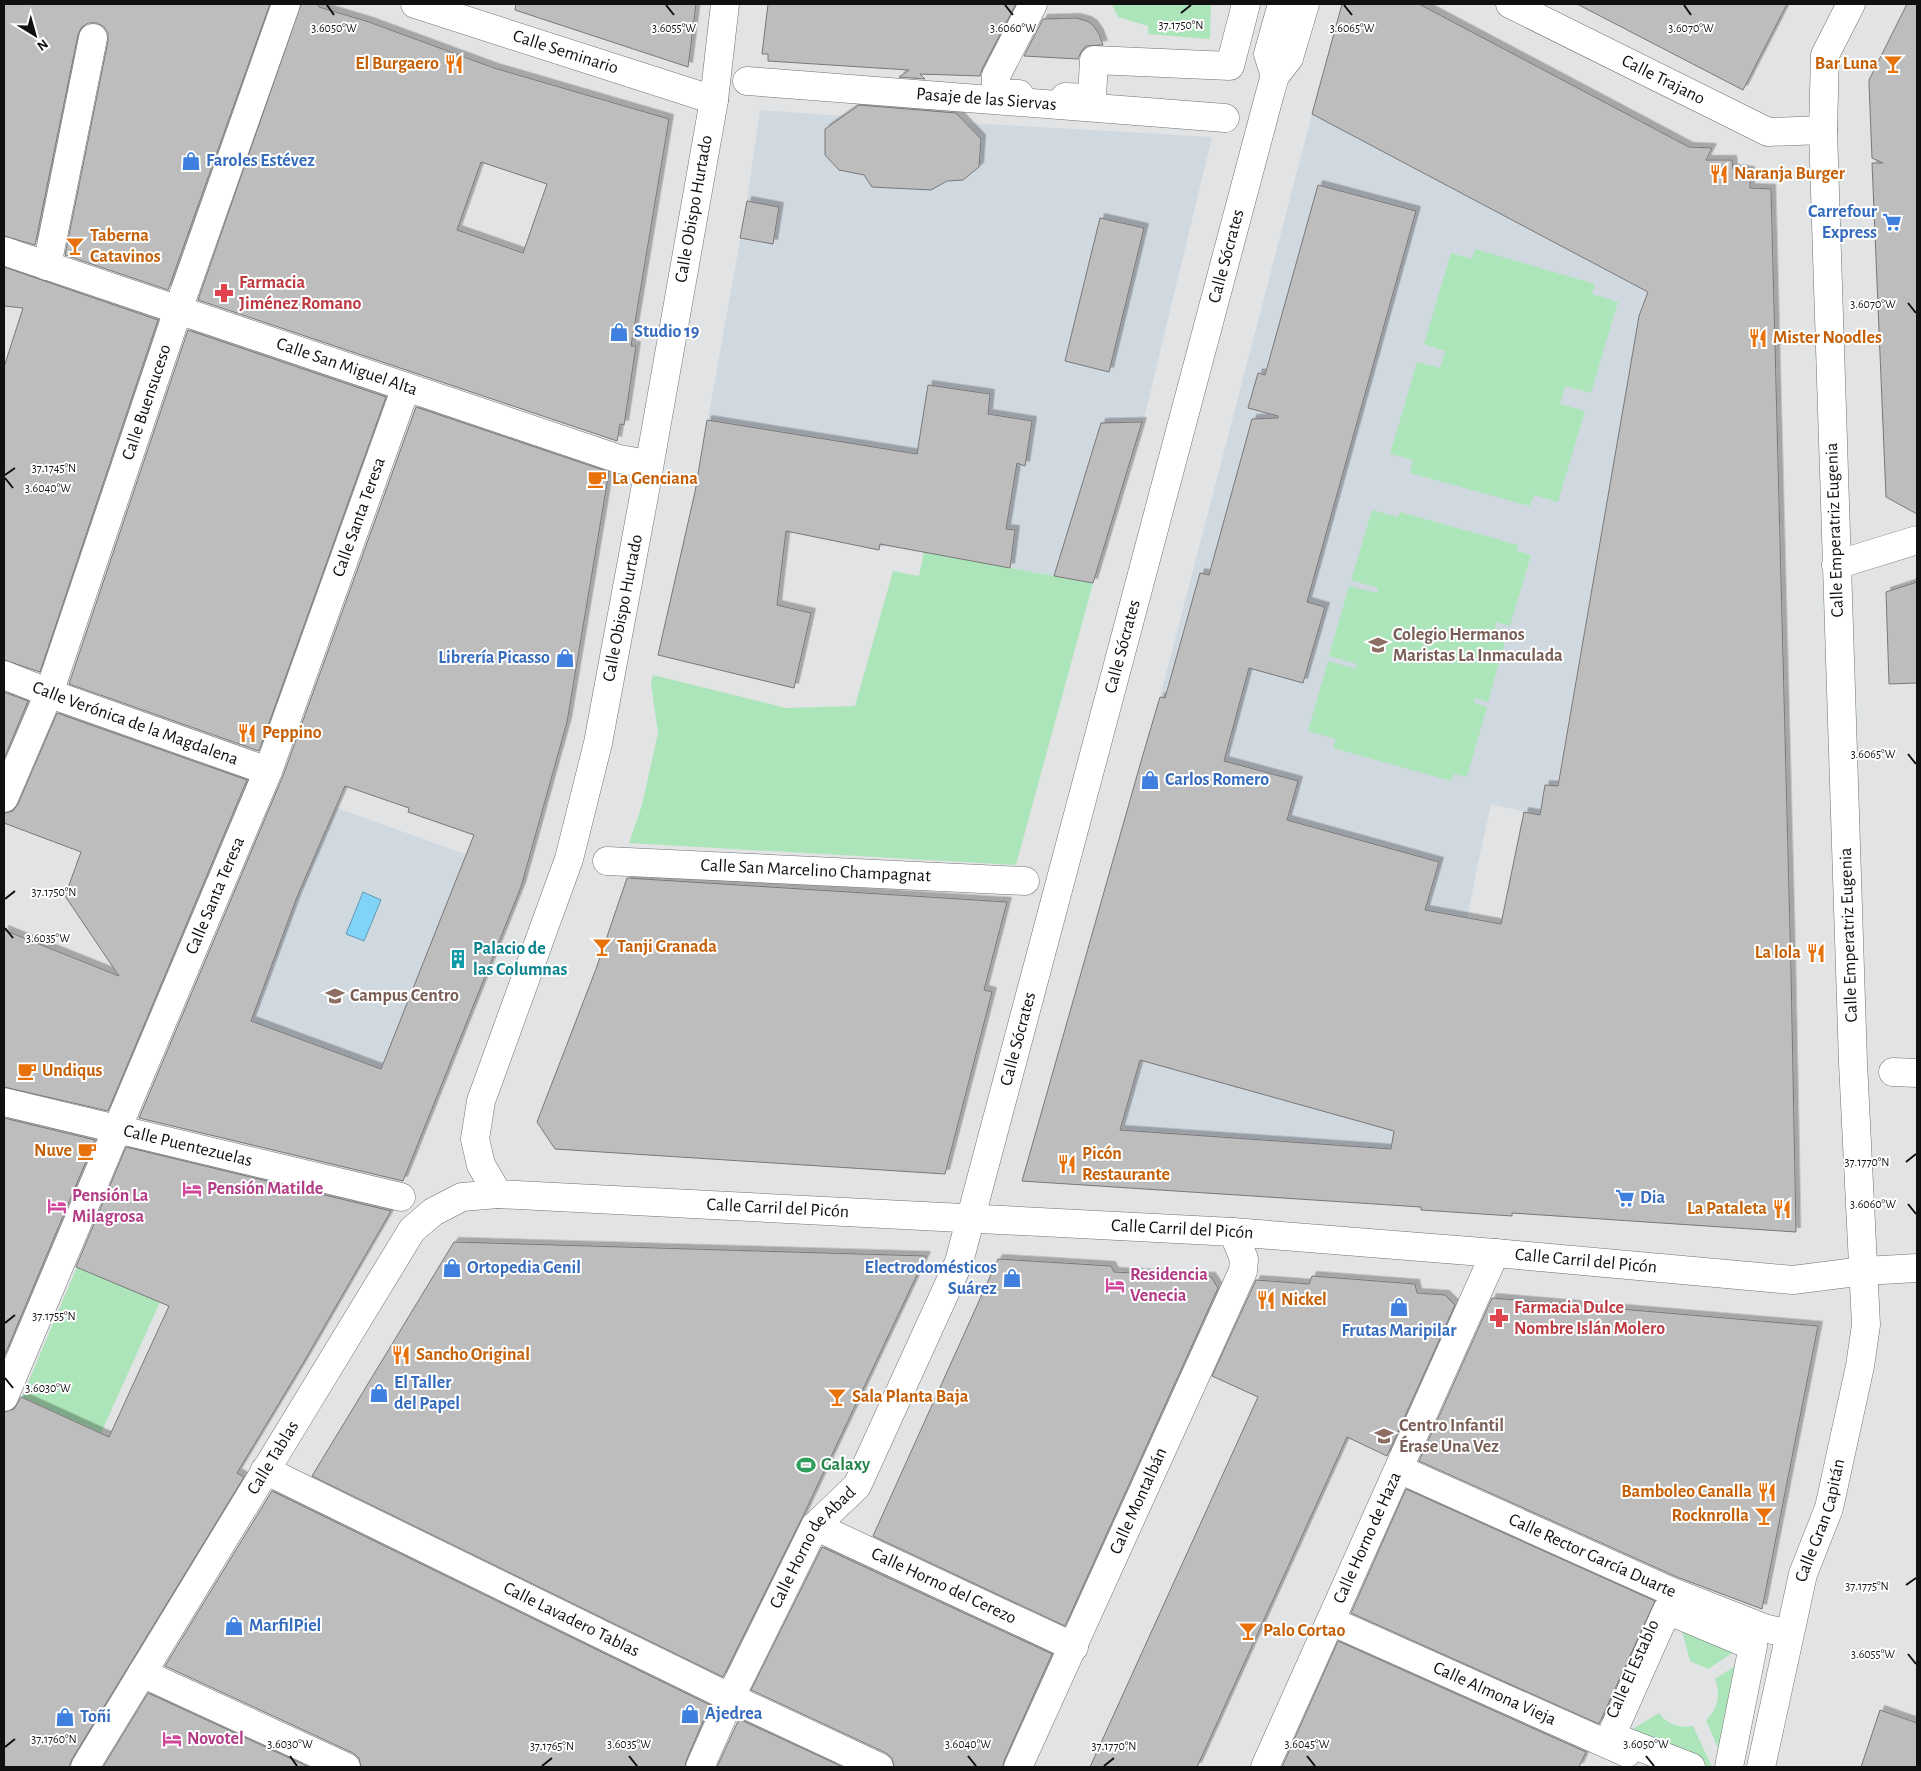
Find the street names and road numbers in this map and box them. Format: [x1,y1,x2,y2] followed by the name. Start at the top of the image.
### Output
[511,27,621,78] street label: Calle Seminario
[1619,52,1708,108] street label: Calle Trajano
[915,85,1057,114] street label: Pasaje de las Siervas
[672,134,716,284] street label: Calle Obispo Hurtado
[1206,207,1248,305] street label: Calle Sócrates
[274,335,420,399] street label: Calle San Miguel Alta
[119,342,175,462] street label: Calle Buensuceso
[1823,442,1847,618] street label: Calle Emperatriz Eugenia
[329,455,389,579] street label: Calle Santa Teresa
[600,533,646,683] street label: Calle Obispo Hurtado
[1102,598,1144,695] street label: Calle Sócrates
[30,678,241,769] street label: Calle Verónica de la Magdalena
[183,834,248,957] street label: Calle Santa Teresa
[1837,847,1861,1023] street label: Calle Emperatriz Eugenia
[700,856,932,886] street label: Calle San Marcelino Champagnat
[997,990,1039,1088] street label: Calle Sócrates
[122,1122,254,1170] street label: Calle Puentezuelas
[706,1196,849,1221] street label: Calle Carril del Picón
[1111,1217,1254,1243] street label: Calle Carril del Picón
[1514,1246,1658,1277] street label: Calle Carril del Picón
[244,1418,302,1498] street label: Calle Tablas
[1107,1445,1171,1557] street label: Calle Montalbán
[1793,1457,1848,1584] street label: Calle Gran Capitán
[1330,1469,1405,1606] street label: Calle Horno de Haza
[767,1483,859,1611] street label: Calle Horno de Abad
[1506,1511,1678,1601] street label: Calle Rector García Duarte
[868,1545,1019,1628] street label: Calle Horno del Cerezo
[500,1579,642,1661] street label: Calle Lavadero Tablas
[1603,1617,1663,1721] street label: Calle El Establo
[1430,1659,1559,1729] street label: Calle Almona Vieja

